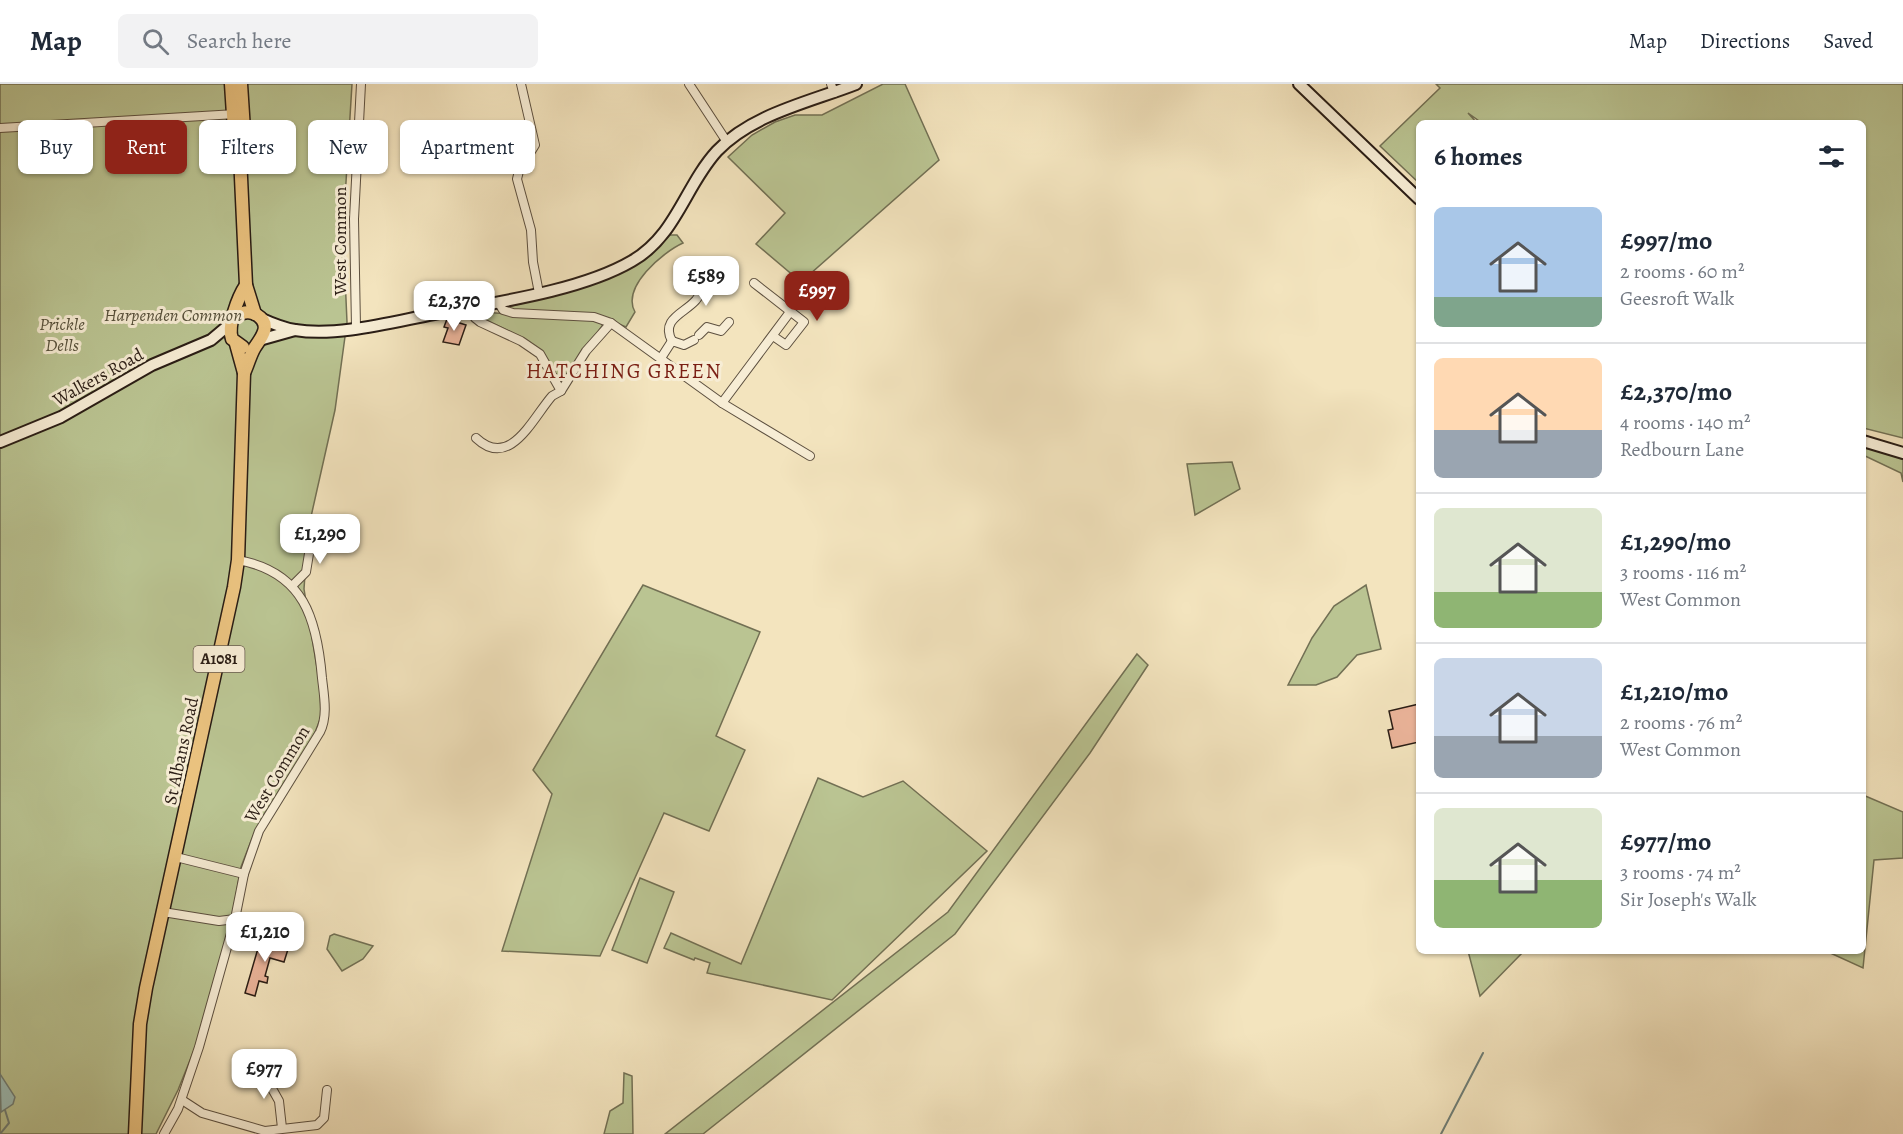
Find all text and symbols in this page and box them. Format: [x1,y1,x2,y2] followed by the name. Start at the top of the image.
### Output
[118,14,538,68] search box
[30,22,82,60] text: Map
[139,25,172,58] icon: search
[187,26,291,56] text: Search here
[1629,27,1667,55] text: Map
[1700,27,1790,55] text: Directions
[1823,27,1873,55] text: Saved
[18,120,93,174] chip: Buy
[105,120,187,174] chip: Rent
[199,120,296,174] chip: Filters
[308,120,388,174] chip: New
[400,120,535,174] chip: Apartment
[1434,139,1523,174] text: 6 homes
[1815,140,1848,173] icon: filters
[328,186,352,296] street label: West Common
[1620,223,1712,258] text: £997/mo
[1482,231,1554,303] icon: home
[670,256,742,307] pin: £589
[1620,258,1744,285] text: 2 rooms · 60 m²
[687,262,725,289] text: £589
[781,271,853,322] pin: £997
[798,277,836,304] text: £997
[405,281,503,332] pin: £2,370
[1620,285,1734,312] text: Geesroft Walk
[428,287,480,314] text: £2,370
[104,303,242,327] park label: Harpenden Common
[39,312,85,357] park label: Prickle Dells
[48,342,148,412] street label: Walkers Road
[526,357,722,385] district label: HATCHING GREEN
[1620,374,1732,409] text: £2,370/mo
[1482,382,1554,454] icon: home
[1620,409,1751,436] text: 4 rooms · 140 m²
[1620,436,1744,463] text: Redbourn Lane
[271,514,369,565] pin: £1,290
[294,520,346,547] text: £1,290
[1620,524,1731,559] text: £1,290/mo
[1482,532,1554,604] icon: home
[1620,559,1746,586] text: 3 rooms · 116 m²
[1620,586,1741,613] text: West Common
[194,646,244,672] road number: A1081
[1620,674,1729,709] text: £1,210/mo
[1482,682,1554,754] icon: home
[158,695,204,807] street label: St Albans Road
[1620,709,1742,736] text: 2 rooms · 76 m²
[238,721,315,828] street label: West Common
[1620,736,1741,763] text: West Common
[1620,824,1712,859] text: £977/mo
[1482,832,1554,904] icon: home
[1620,859,1741,886] text: 3 rooms · 74 m²
[1620,886,1757,913] text: Sir Joseph's Walk
[216,912,314,963] pin: £1,210
[240,918,290,945] text: £1,210
[228,1049,300,1100] pin: £977
[246,1055,282,1082] text: £977

